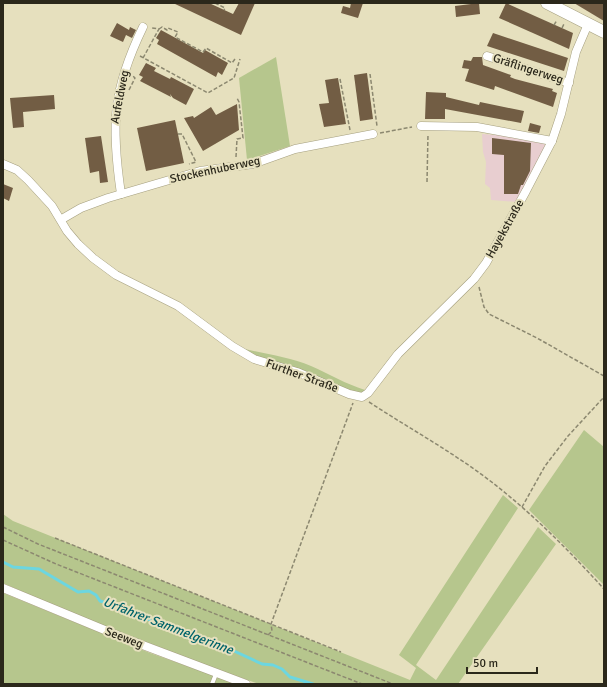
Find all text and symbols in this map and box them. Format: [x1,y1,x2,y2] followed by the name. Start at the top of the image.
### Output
[491,51,565,87] street label: Gräflingerweg
[107,69,133,125] street label: Aufeldweg
[168,153,262,187] street label: Stockenhuberweg
[483,197,527,261] street label: Hayekstraße
[264,356,340,396] street label: Further Straße
[101,594,237,659] water label: Urfahrer Sammelgerinne
[103,624,145,652] street label: Seeweg
[467,649,537,675] scale bar
[473,656,498,671] text: 50 m

